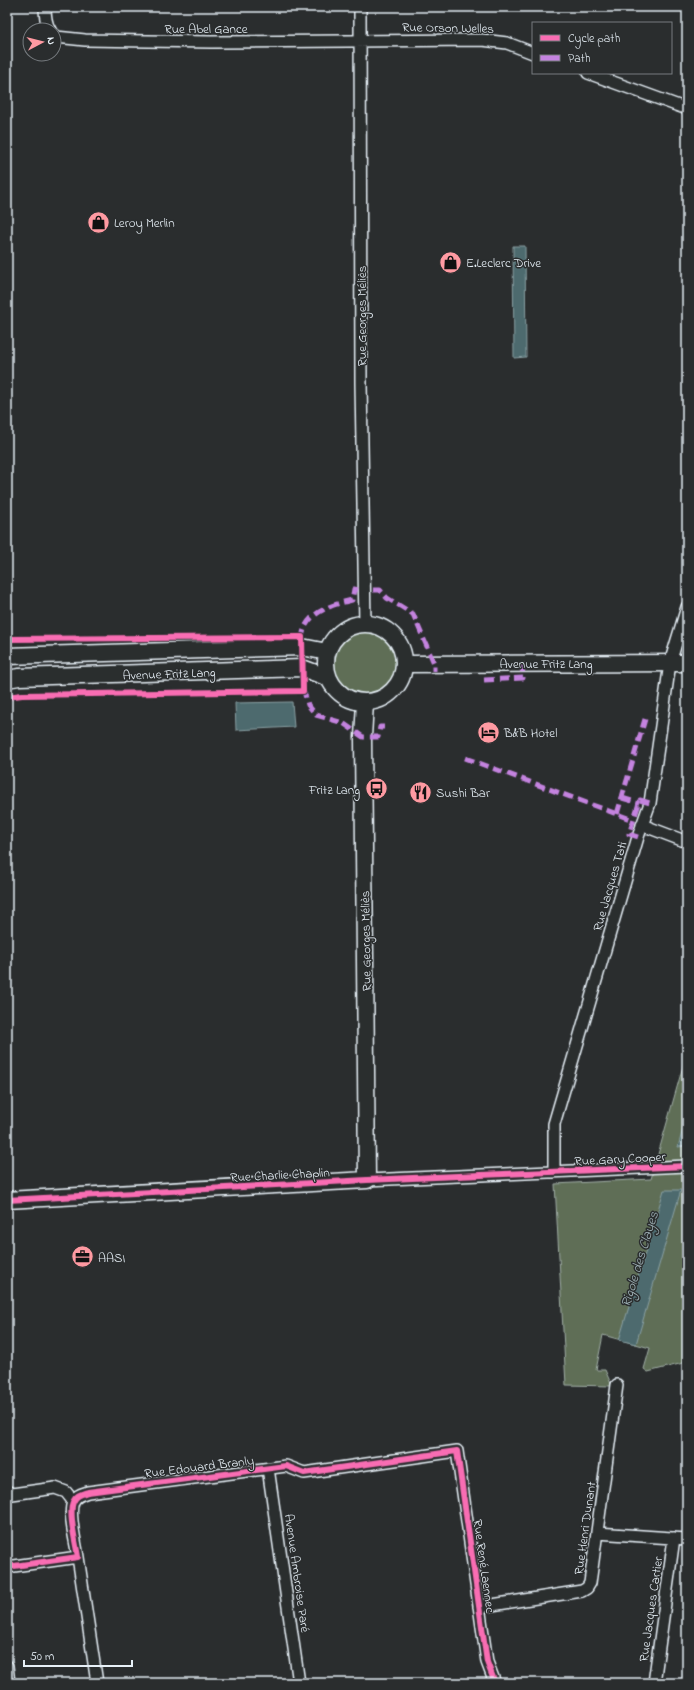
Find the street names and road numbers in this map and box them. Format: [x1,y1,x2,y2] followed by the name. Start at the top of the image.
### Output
[402,18,494,39] street label: Rue Orson Welles
[165,20,248,39] street label: Rue Abel Gance
[353,265,373,366] street label: Rue Georges Méliès
[499,655,593,675] street label: Avenue Fritz Lang
[122,663,216,687] street label: Avenue Fritz Lang
[589,839,632,933] street label: Rue Jacques Tati
[356,890,378,991] street label: Rue Georges Méliès
[574,1148,667,1172] street label: Rue Gary Cooper
[230,1163,330,1188] street label: Rue Charlie Chaplin
[143,1451,255,1485] street label: Rue Edouard Branly
[570,1480,602,1576] street label: Rue Henri Dunant
[279,1513,314,1634] street label: Avenue Ambroise Paré
[468,1518,500,1614] street label: Rue René Laennec
[635,1554,668,1663] street label: Rue Jacques Cartier

